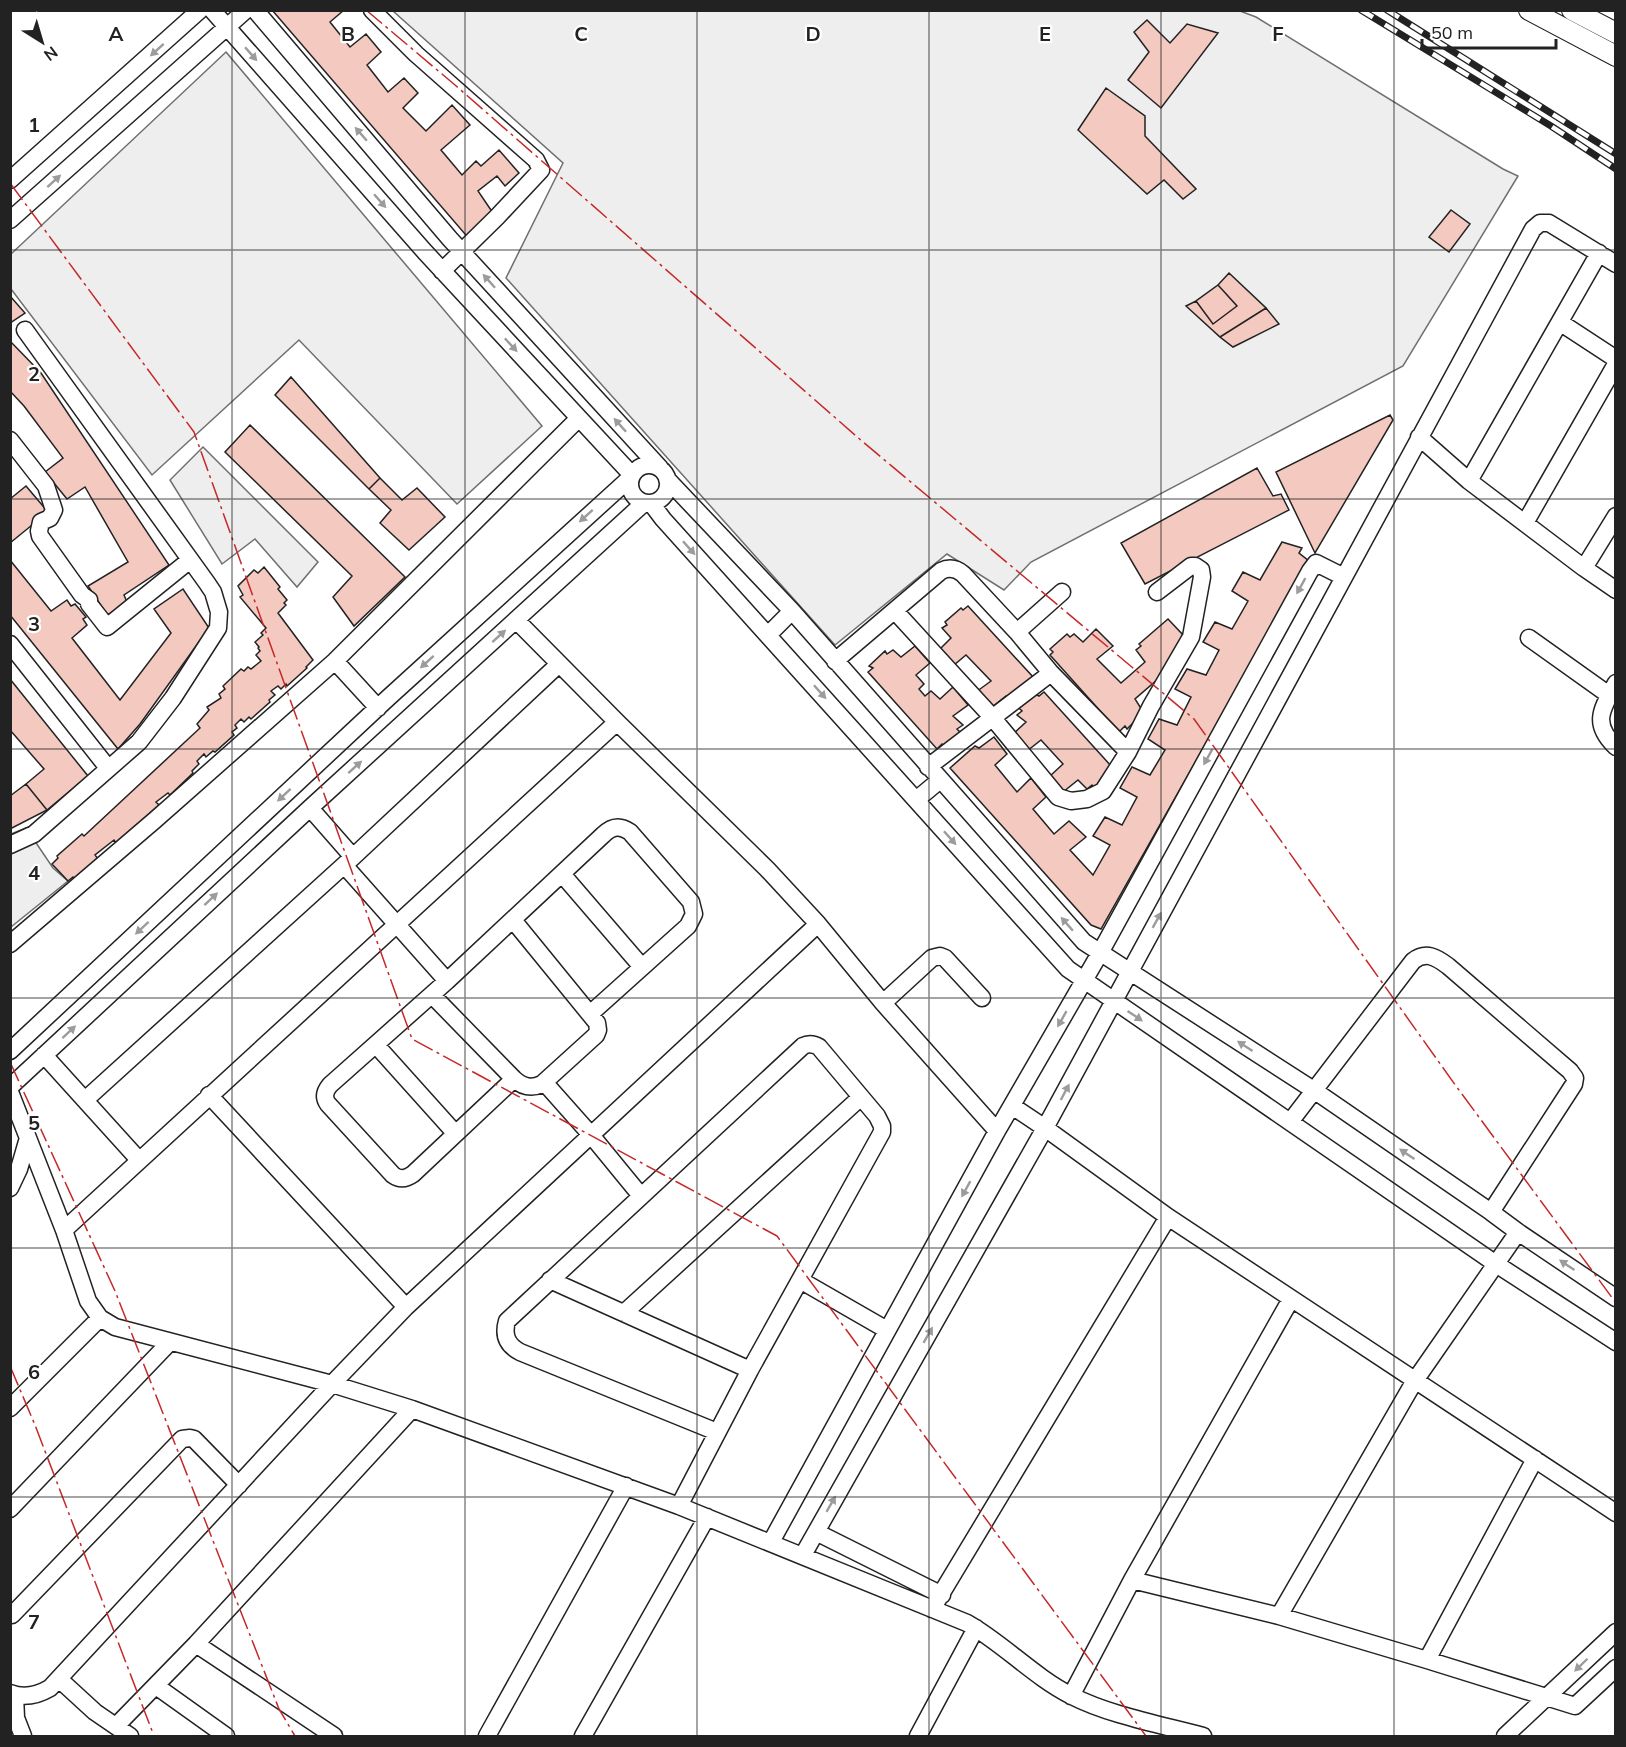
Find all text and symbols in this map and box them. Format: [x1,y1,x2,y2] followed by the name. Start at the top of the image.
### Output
[12,12,72,72] north arrow
[1422,12,1556,50] scale bar
[109,21,124,46] text: A
[341,21,355,46] text: B
[574,21,588,46] text: C
[805,21,821,46] text: D
[1039,21,1051,46] text: E
[1272,21,1284,46] text: F
[1431,21,1473,44] text: 50 m
[40,42,62,66] text: N
[149,43,164,57] one-way arrow
[244,46,257,61] one-way arrow
[28,112,40,137] text: 1
[354,126,367,142] one-way arrow
[46,175,61,188] one-way arrow
[373,193,387,208] one-way arrow
[482,273,496,288] one-way arrow
[504,337,517,352] one-way arrow
[28,361,40,386] text: 2
[614,418,627,433] one-way arrow
[580,509,594,523] one-way arrow
[682,540,696,555] one-way arrow
[1296,578,1307,594] one-way arrow
[28,611,40,636] text: 3
[491,629,506,643] one-way arrow
[420,655,435,668] one-way arrow
[813,685,827,700] one-way arrow
[1202,749,1213,765] one-way arrow
[347,761,362,774] one-way arrow
[277,788,292,802] one-way arrow
[943,830,956,845] one-way arrow
[28,860,40,885] text: 4
[204,893,218,907] one-way arrow
[1152,911,1162,928] one-way arrow
[1061,917,1074,932] one-way arrow
[135,921,150,934] one-way arrow
[1126,1010,1142,1022] one-way arrow
[1056,1011,1067,1027] one-way arrow
[61,1025,76,1039] one-way arrow
[1236,1040,1253,1051] one-way arrow
[1060,1083,1070,1100] one-way arrow
[28,1110,40,1135] text: 5
[1399,1148,1415,1160] one-way arrow
[961,1181,971,1198] one-way arrow
[1559,1260,1575,1271] one-way arrow
[923,1326,933,1343] one-way arrow
[28,1359,40,1384] text: 6
[826,1496,837,1512] one-way arrow
[28,1609,40,1634] text: 7
[1575,1657,1589,1671] one-way arrow

